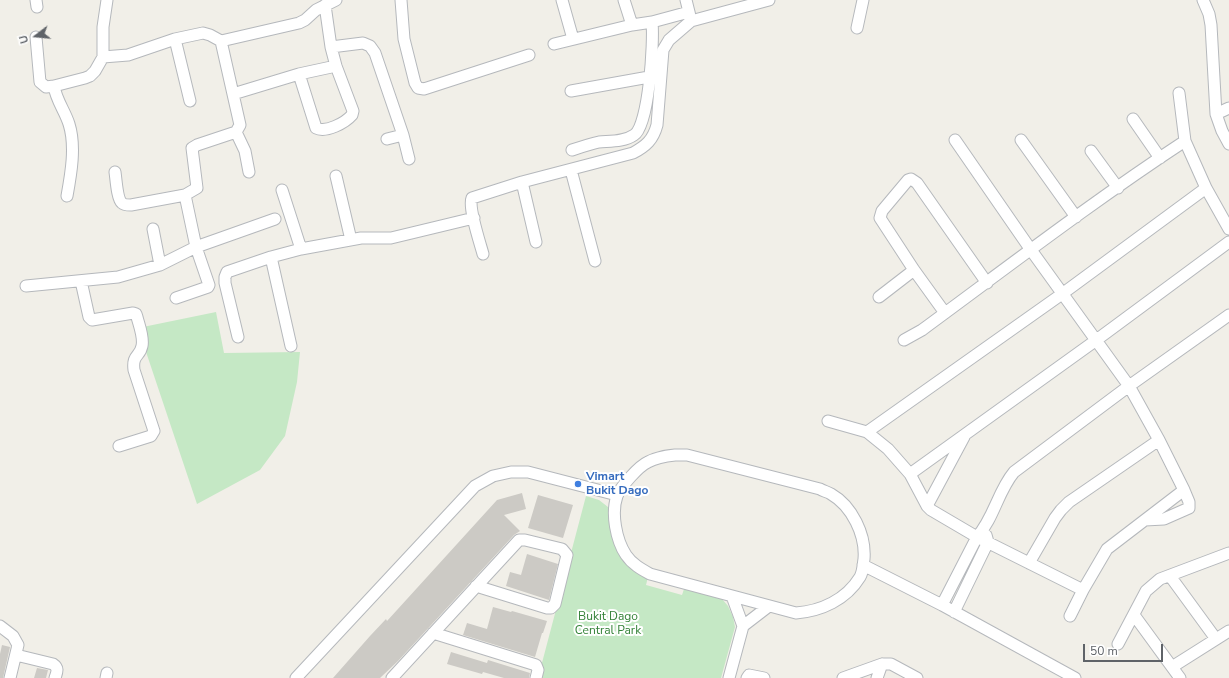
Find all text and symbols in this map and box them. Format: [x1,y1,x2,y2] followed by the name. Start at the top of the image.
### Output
[16,16,56,56] north arrow
[16,33,32,45] text: U
[586,470,648,498] place label: Vimart Bukit Dago
[573,479,583,489] marker: Vimart Bukit Dago
[575,610,641,638] park label: Bukit Dago Central Park
[1085,636,1165,662] scale bar
[1090,643,1118,659] text: 50 m

